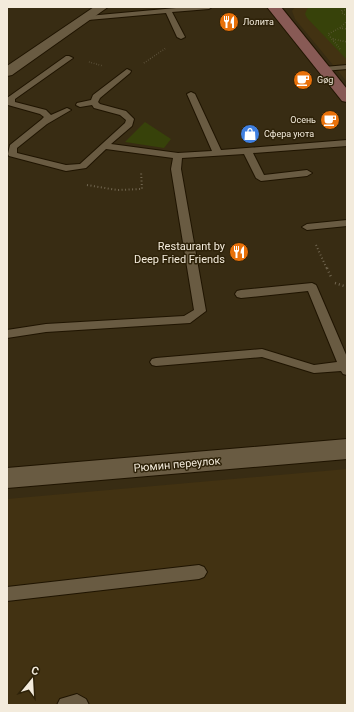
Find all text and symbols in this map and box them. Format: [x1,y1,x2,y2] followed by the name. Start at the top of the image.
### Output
[218,11,240,33] restaurant icon: Лолита
[243,17,274,27] place label: Лолита
[292,69,314,91] cafe icon: Gøg
[317,75,333,85] place label: Gøg
[319,109,341,131] cafe icon: Осень
[290,115,316,125] place label: Осень
[239,123,261,145] shop icon: Сфера уюта
[264,129,314,139] place label: Сфера уюта
[134,240,226,266] place label: Restaurant by Deep Fried Friends
[228,241,250,263] restaurant icon: Restaurant by Deep Fried Friends
[133,454,221,475] street label: Рюмин переулок
[12,660,52,700] north arrow
[30,664,40,678] text: С

